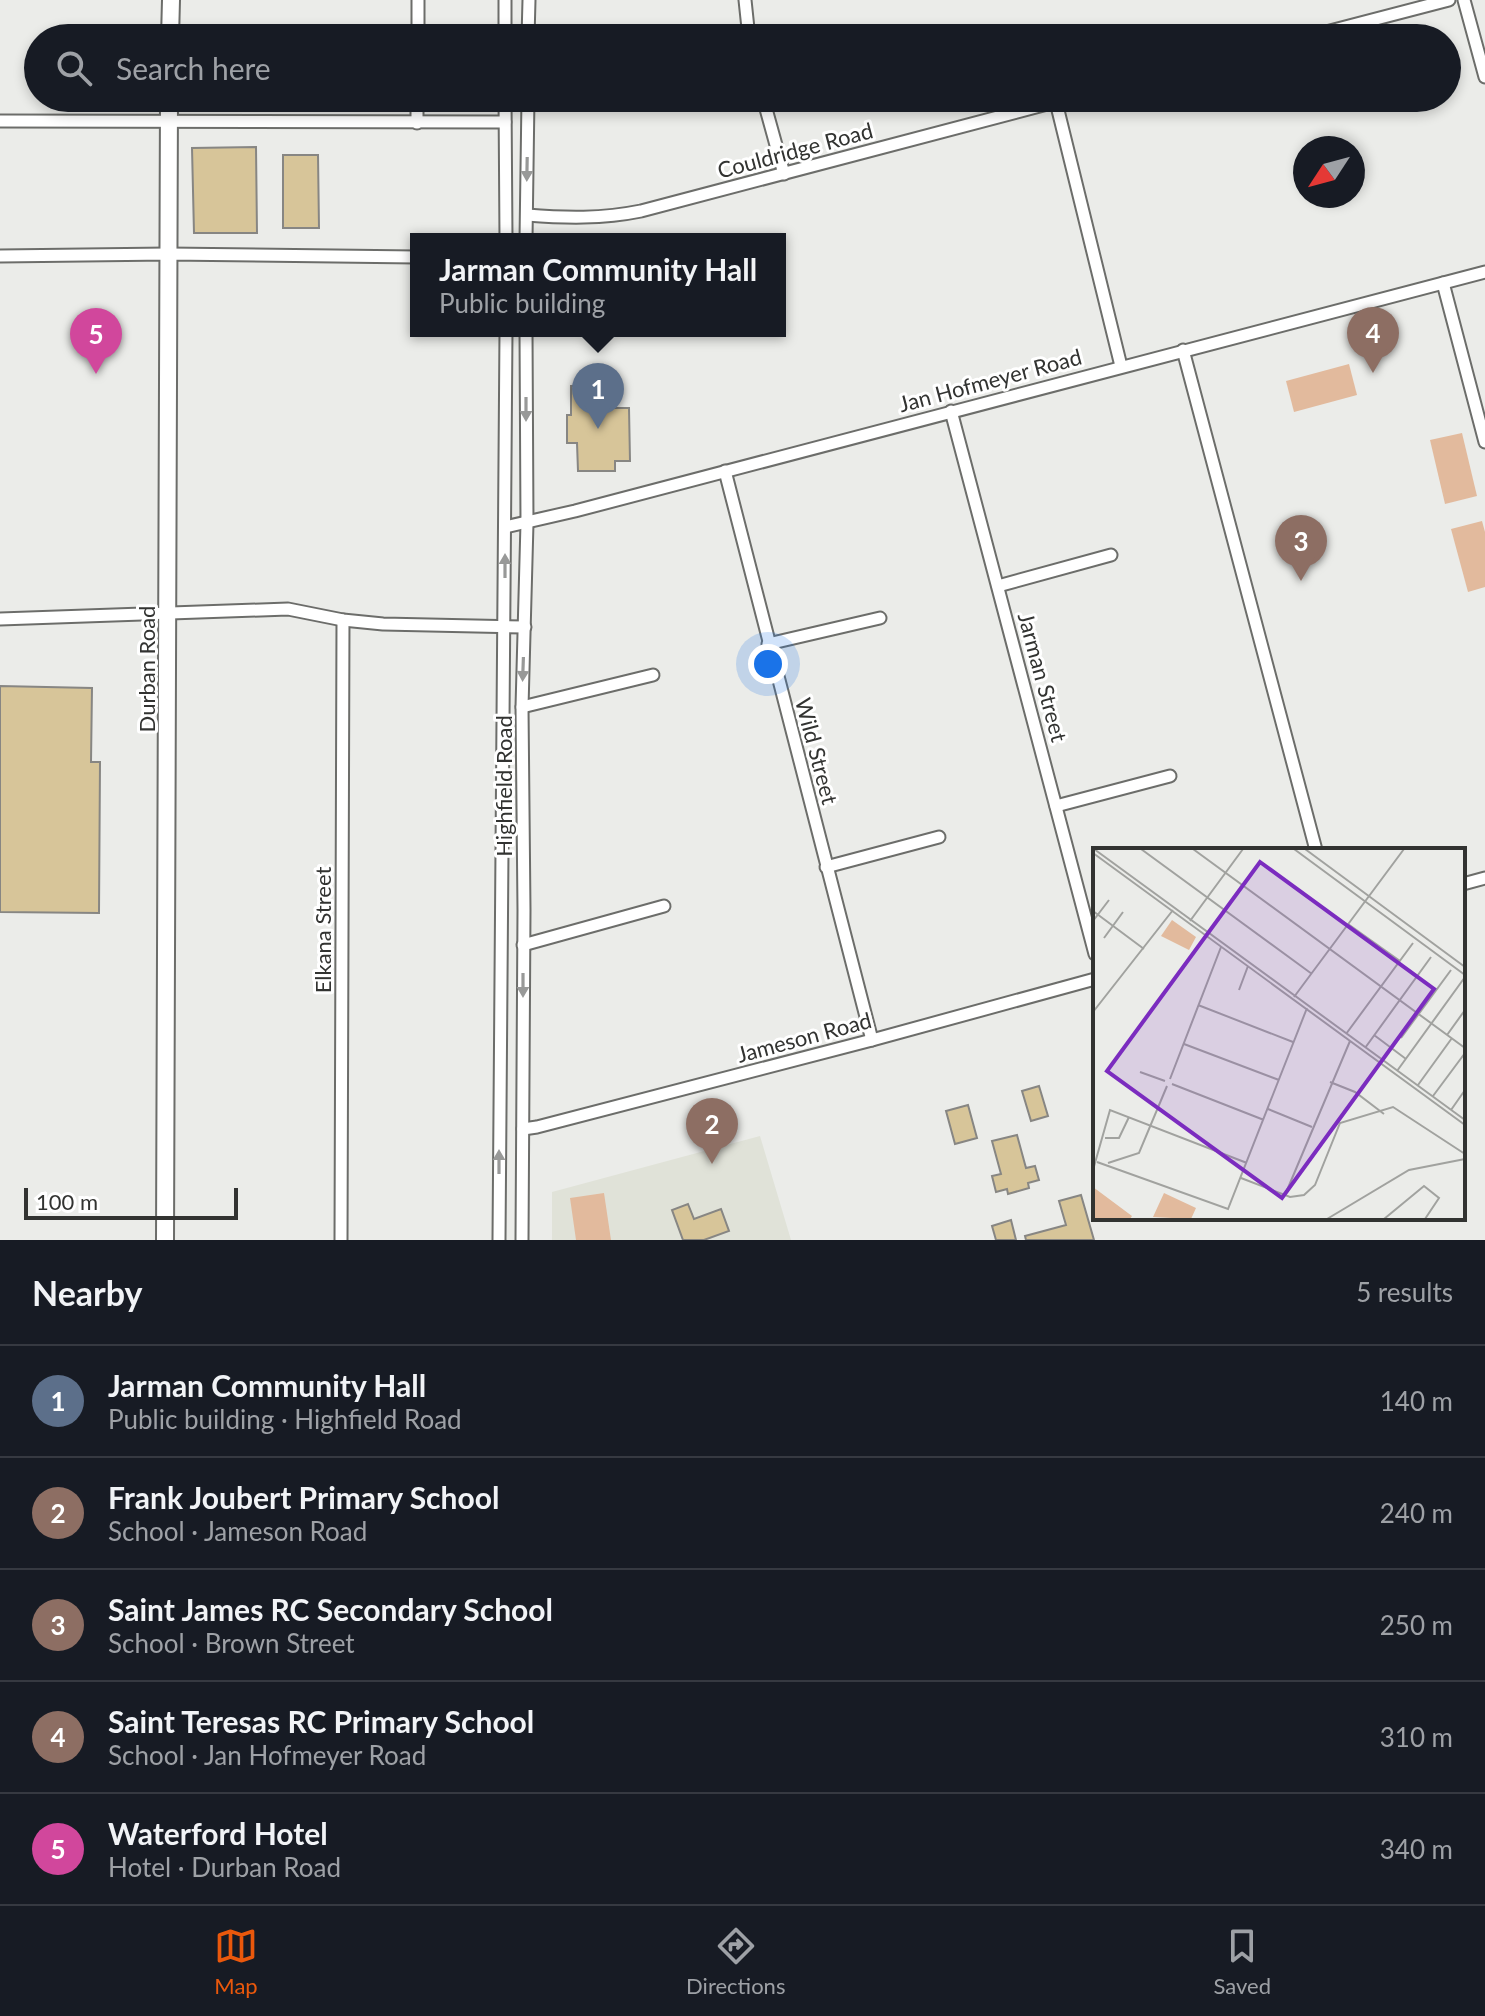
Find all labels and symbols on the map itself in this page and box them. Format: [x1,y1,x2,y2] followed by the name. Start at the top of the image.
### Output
[714,116,876,184] street label: Couldridge Road
[1293,136,1365,208] north arrow
[521,157,533,182] one-way arrow
[1347,307,1399,373] pin: 4
[70,308,122,374] pin: 5
[896,343,1084,417] street label: Jan Hofmeyer Road
[572,363,624,429] pin: 1
[520,397,532,422] one-way arrow
[1275,515,1327,581] pin: 3
[499,553,511,578] one-way arrow
[133,606,160,732] street label: Durban Road
[1013,609,1073,745] street label: Jarman Street
[748,644,788,684] your location
[517,657,530,682] one-way arrow
[790,695,844,807] street label: Wild Street
[490,715,517,857] street label: Highfield Road
[1093,848,1465,1220] inset map
[309,867,336,993] street label: Elkana Street
[517,973,529,998] one-way arrow
[734,1006,874,1068] street label: Jameson Road
[686,1098,738,1164] pin: 2
[493,1149,505,1174] one-way arrow
[24,1184,238,1220] scale bar

